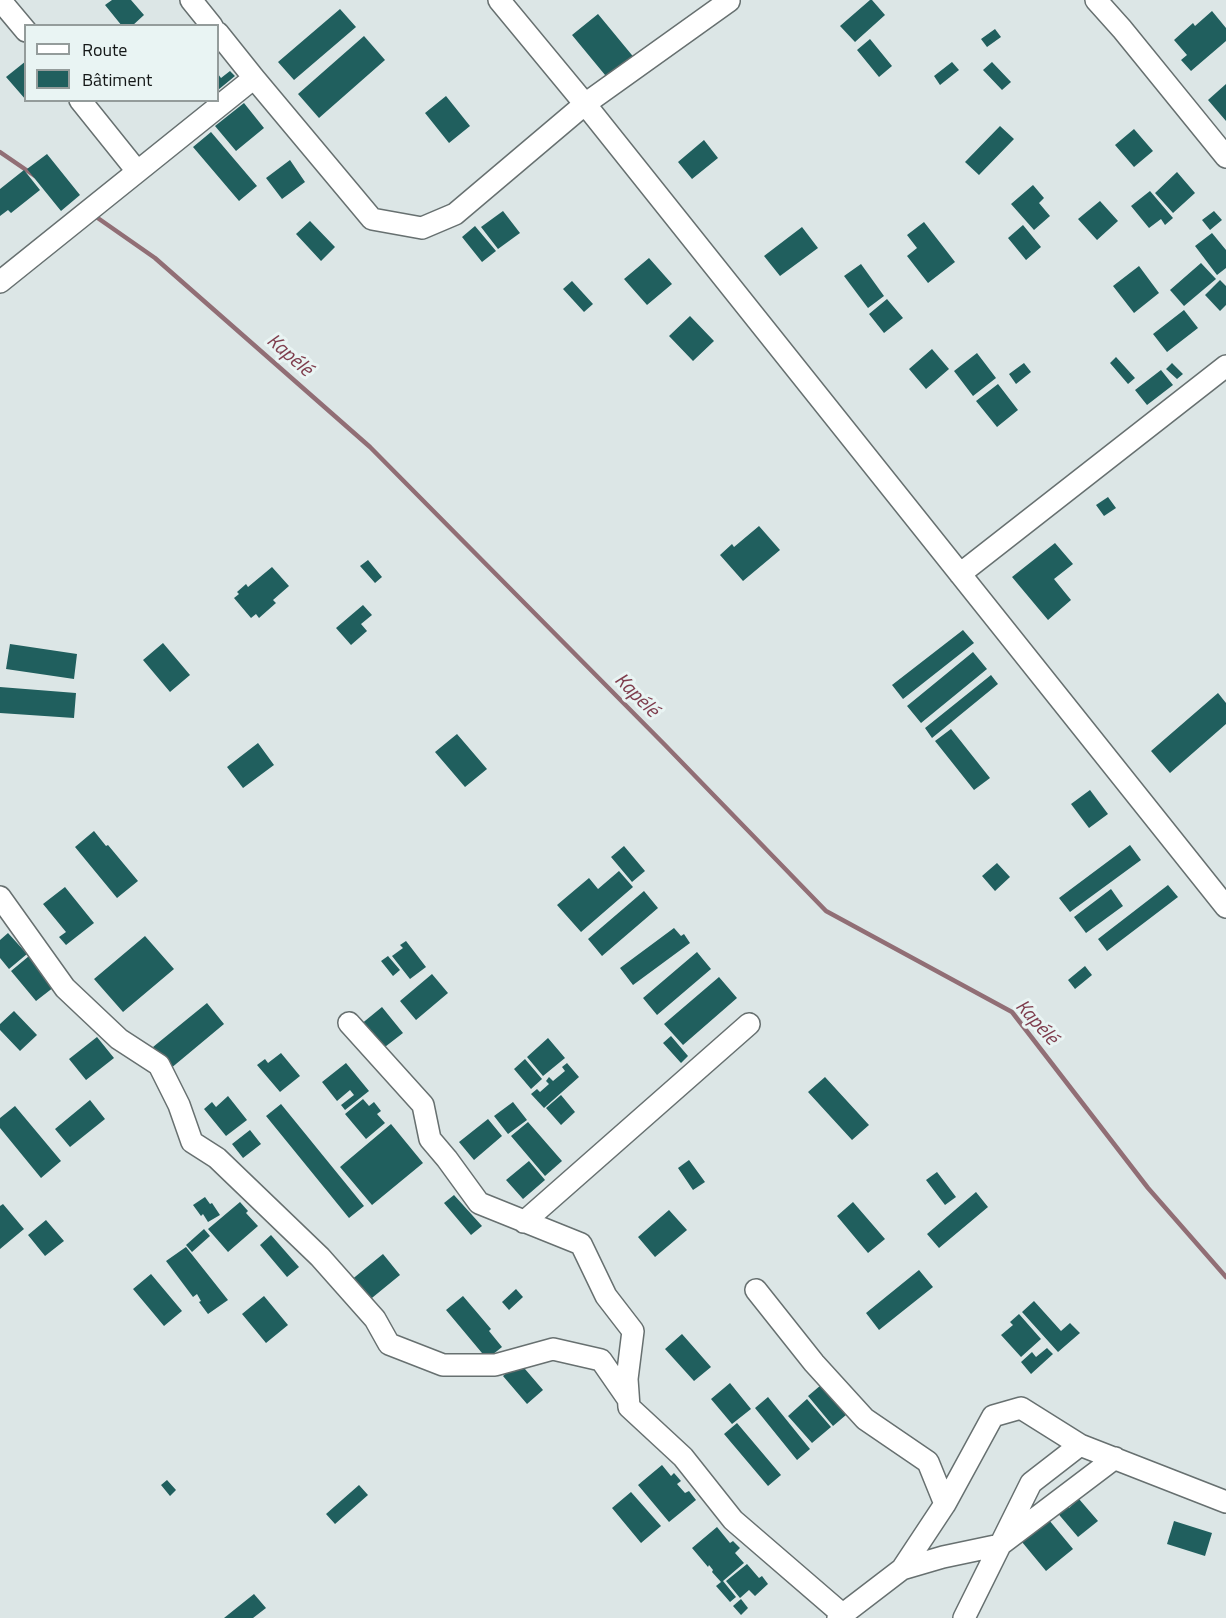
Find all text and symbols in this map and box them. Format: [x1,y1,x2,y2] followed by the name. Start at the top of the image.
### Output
[24,24,219,102] legend
[82,36,127,63] text: Route
[82,66,152,93] text: Bâtiment
[261,330,317,382] water label: Kapélé
[609,669,663,723] water label: Kapélé
[1009,995,1063,1051] water label: Kapélé

